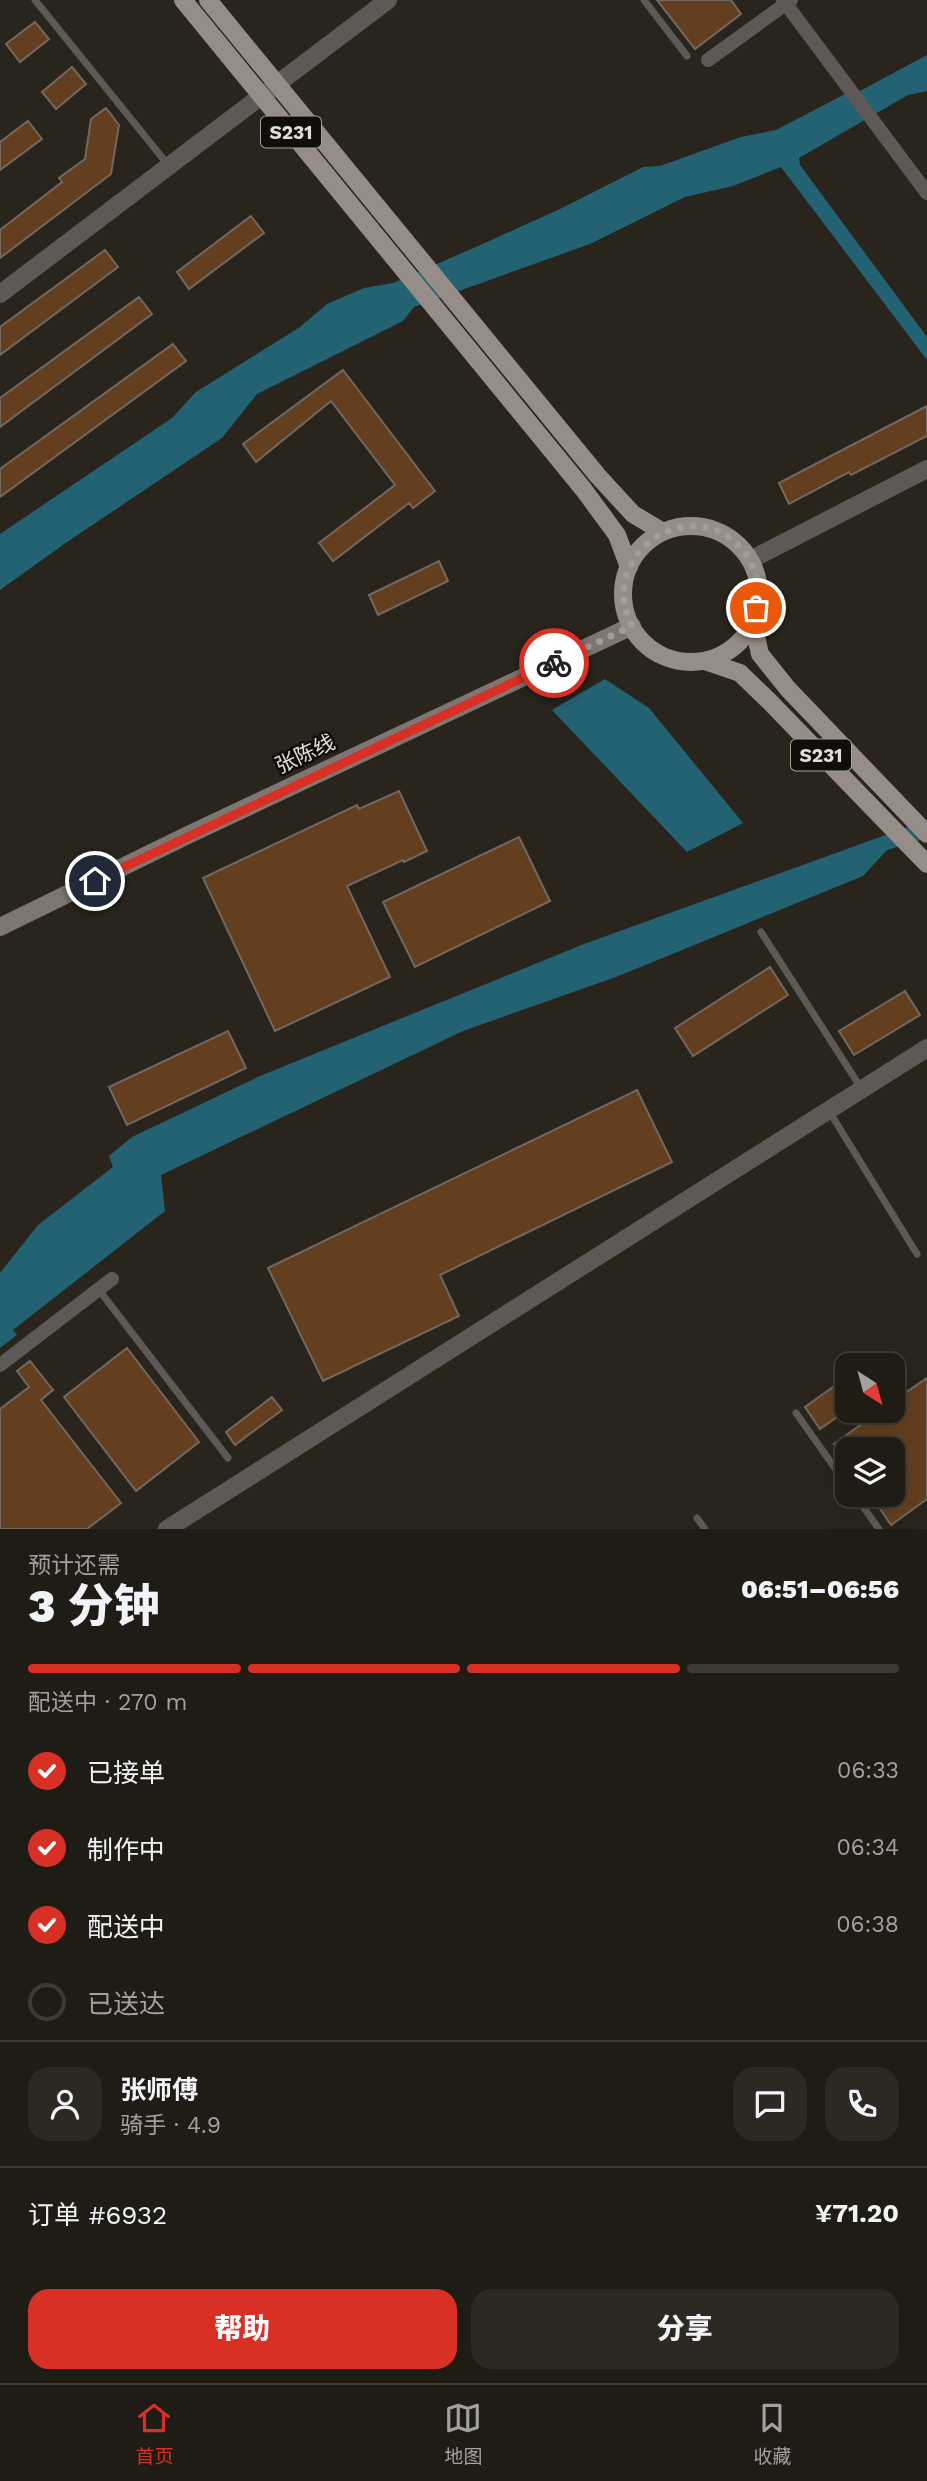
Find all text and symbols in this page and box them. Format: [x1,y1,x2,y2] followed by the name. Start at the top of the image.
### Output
[261,116,321,148] road number: S231
[726,578,786,638] pin
[737,589,775,627] icon: bag
[519,628,589,698] courier
[535,644,573,682] icon: bike
[271,729,339,778] street label: 张陈线
[791,740,851,770] road number: S231
[65,851,125,911] pin
[76,862,114,900] icon: home
[835,1353,905,1423] north arrow
[835,1353,905,1507] map controls
[835,1437,905,1507] button: layers
[28,1552,120,1579] text: 预计还需
[741,1574,899,1604] text: 06:51–06:56
[28,1579,160,1633] text: 3 分钟
[28,1689,187,1716] text: 配送中 · 270 m
[28,1752,66,1790] icon: check
[837,1757,899,1784] text: 06:33
[87,1758,165,1788] text: 已接单
[28,1829,66,1867] icon: check
[836,1834,899,1861] text: 06:34
[87,1835,165,1865] text: 制作中
[28,1906,66,1944] icon: check
[836,1911,899,1938] text: 06:38
[87,1912,165,1942] text: 配送中
[87,1989,165,2019] text: 已送达
[28,2067,102,2141] button: person
[733,2067,807,2141] button: chat
[825,2067,899,2141] button: phone
[120,2075,198,2105] text: 张师傅
[120,2112,221,2139] text: 骑手 · 4.9
[815,2198,899,2228] text: ¥71.20
[28,2200,167,2230] text: 订单 #6932
[28,2289,457,2369] button: 帮助
[471,2289,899,2369] button: 分享
[135,2399,174,2468] tab: 首页
[444,2399,483,2468] tab: 地图
[753,2399,792,2468] tab: 收藏

